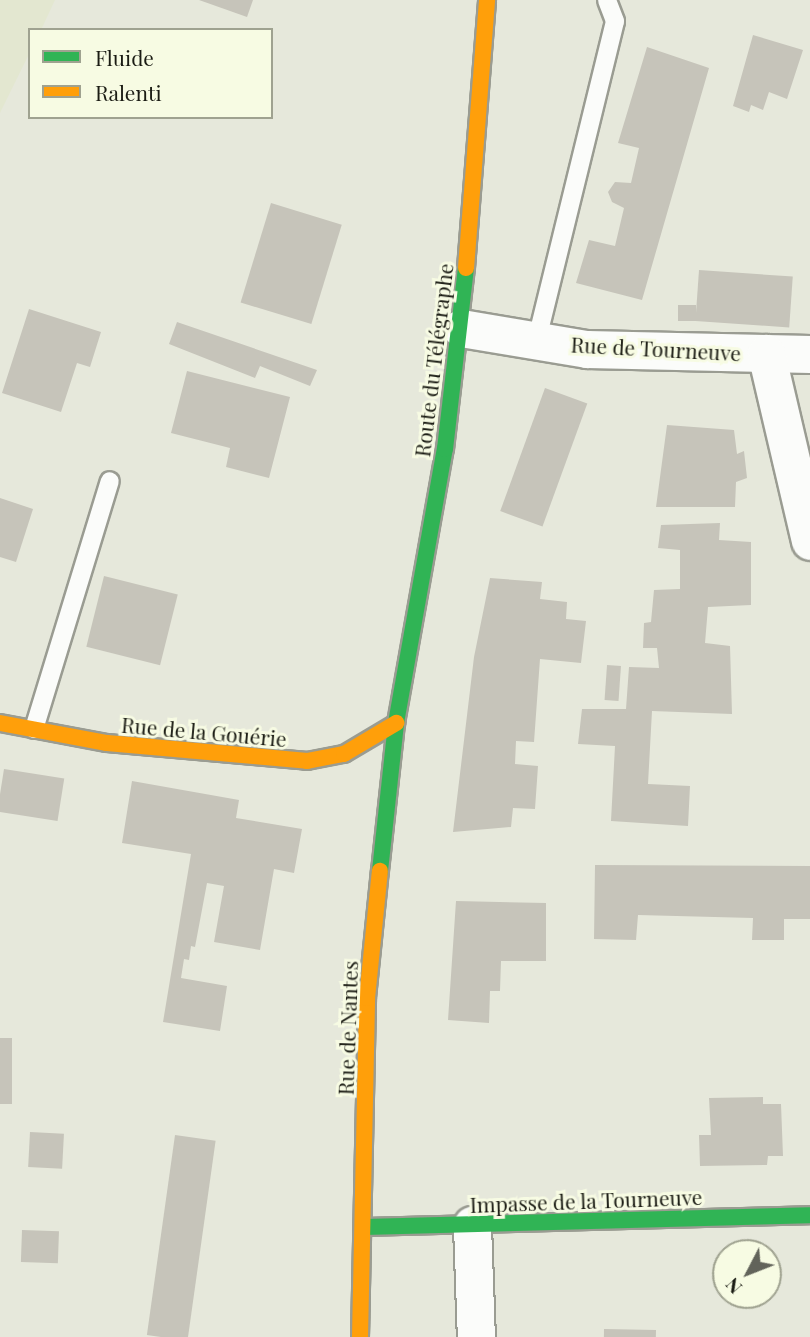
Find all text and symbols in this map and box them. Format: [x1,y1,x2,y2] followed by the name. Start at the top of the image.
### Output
[28,28,273,119] legend
[95,43,154,71] text: Fluide
[95,78,162,106] text: Ralenti
[409,261,457,459] street label: Route du Télégraphe
[570,331,742,365] street label: Rue de Tourneuve
[120,711,288,751] street label: Rue de la Gouérie
[332,960,362,1096] street label: Rue de Nantes
[469,1183,703,1217] street label: Impasse de la Tourneuve
[712,1239,782,1309] north arrow
[719,1273,747,1301] text: N

